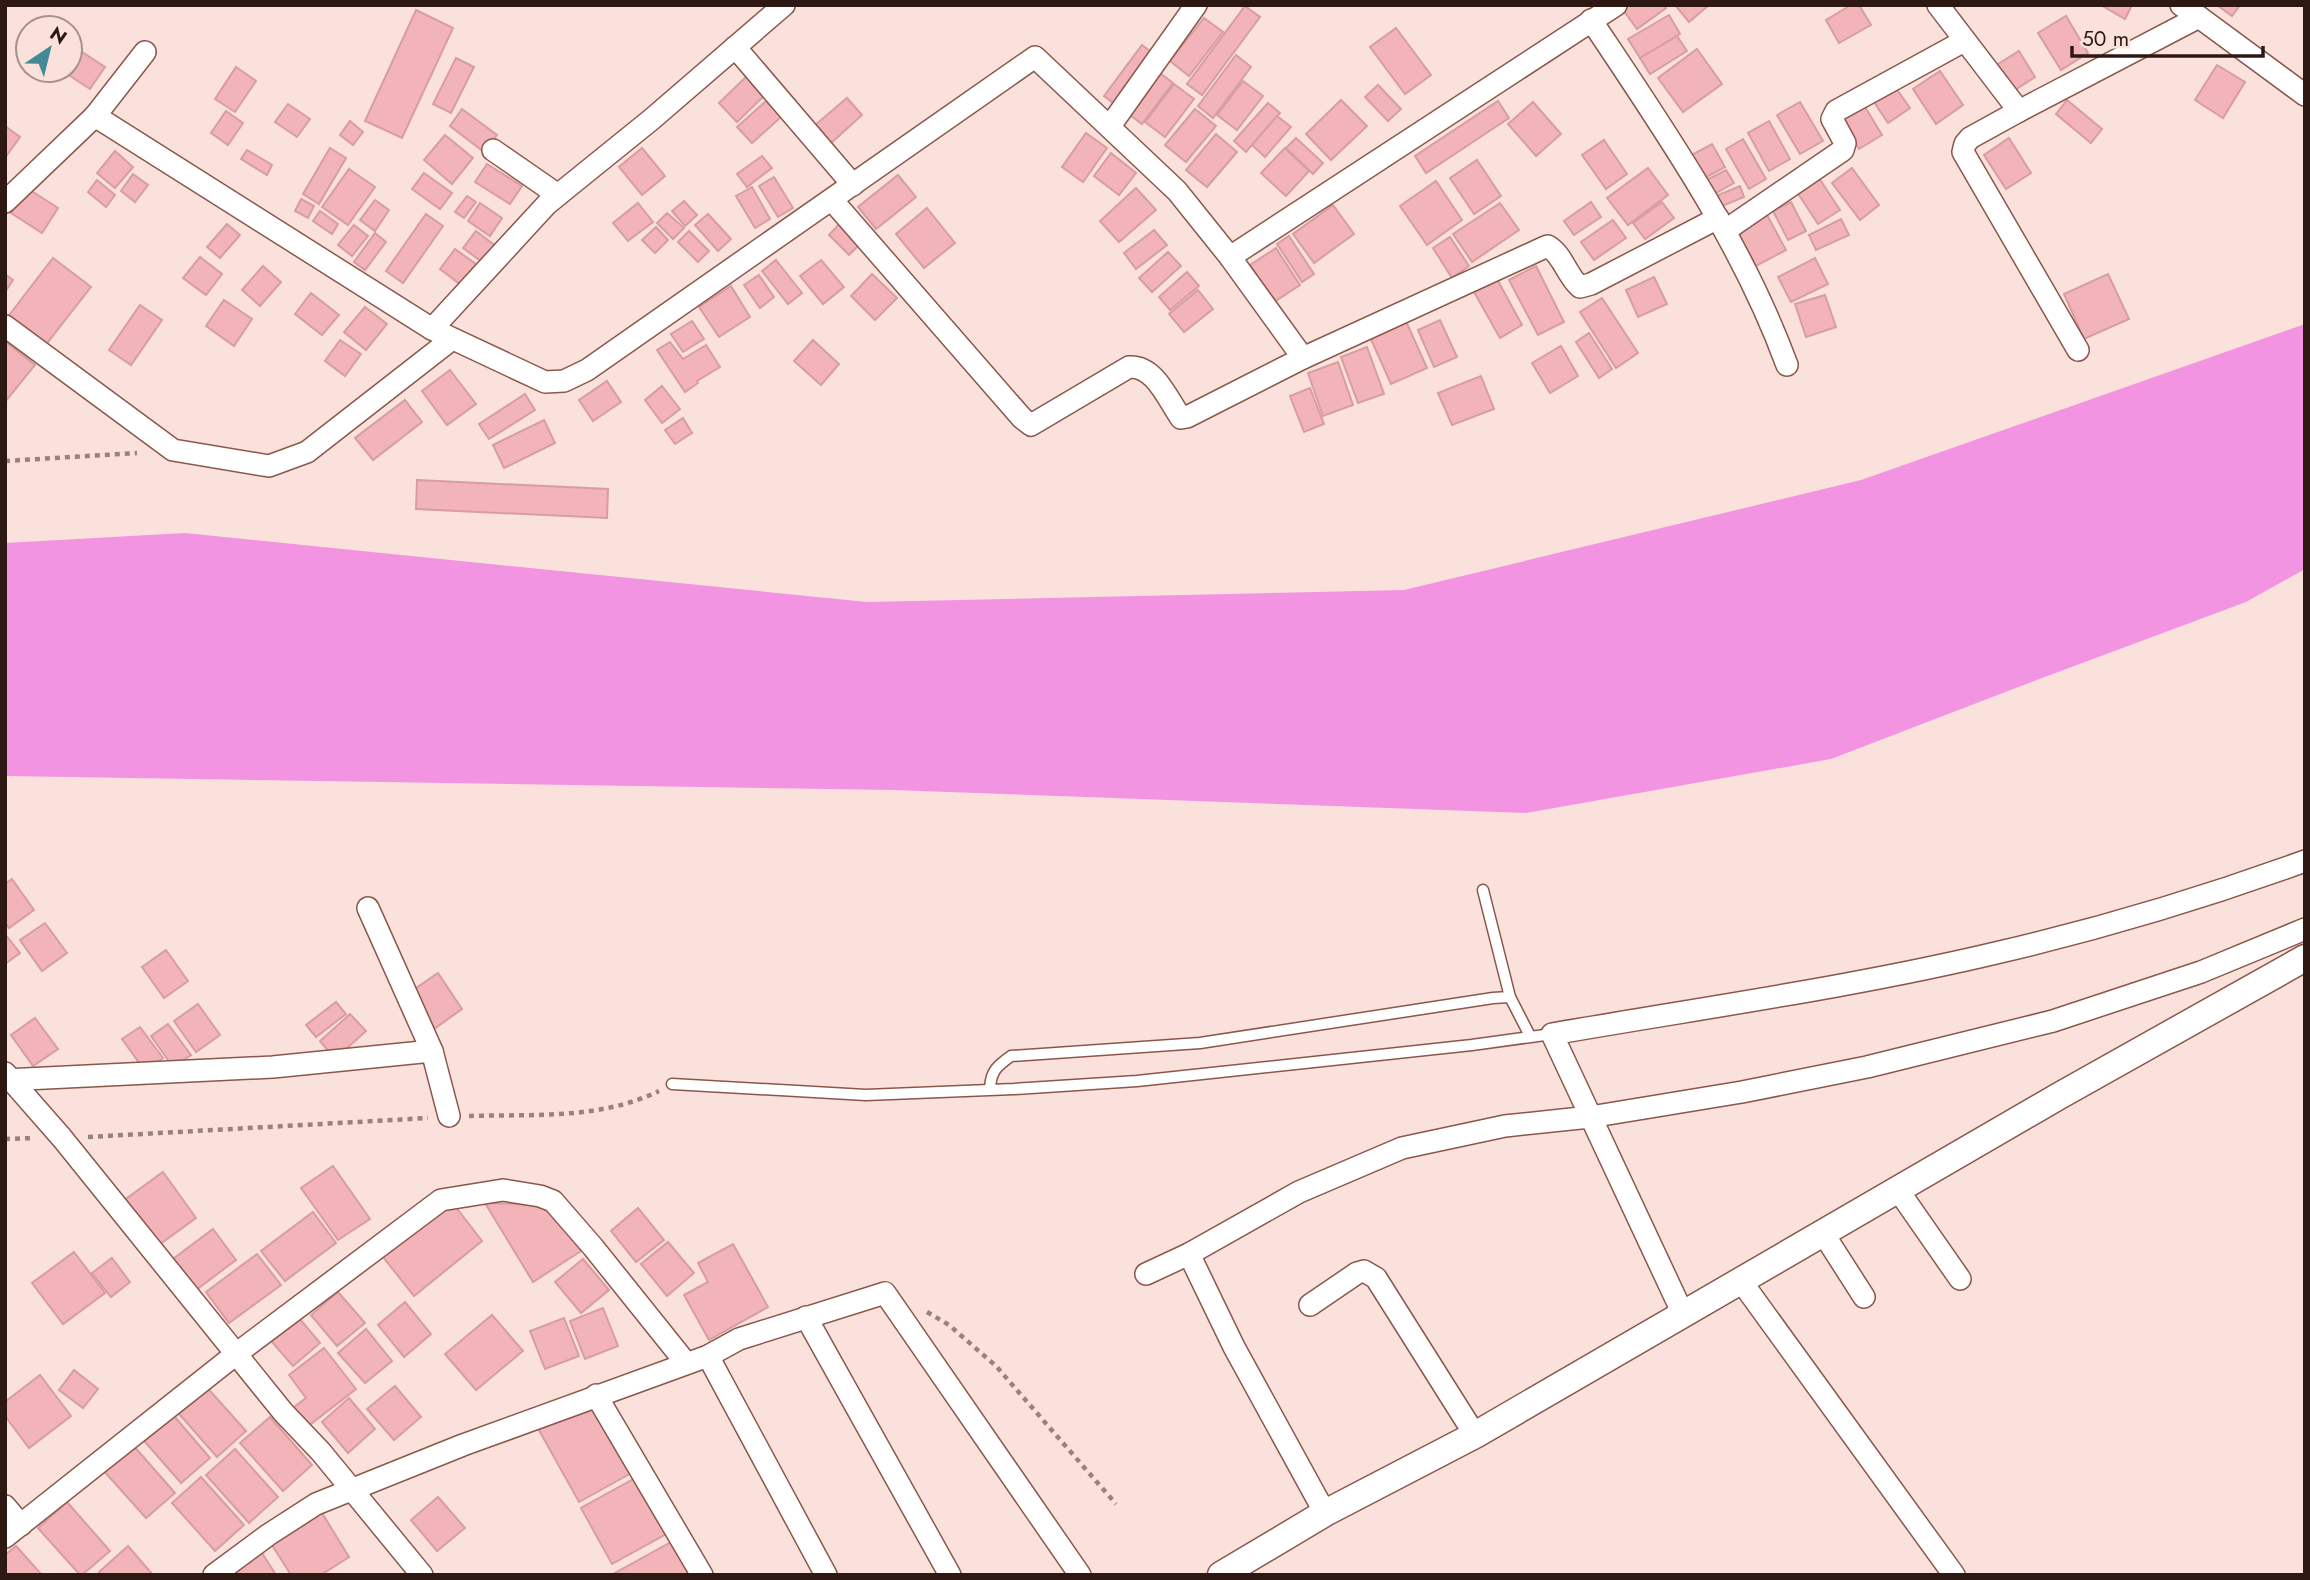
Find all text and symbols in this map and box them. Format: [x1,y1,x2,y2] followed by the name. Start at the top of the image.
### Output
[14,14,84,84] north arrow
[2072,14,2263,58] scale bar
[45,20,72,51] text: N
[2082,24,2129,54] text: 50 m

